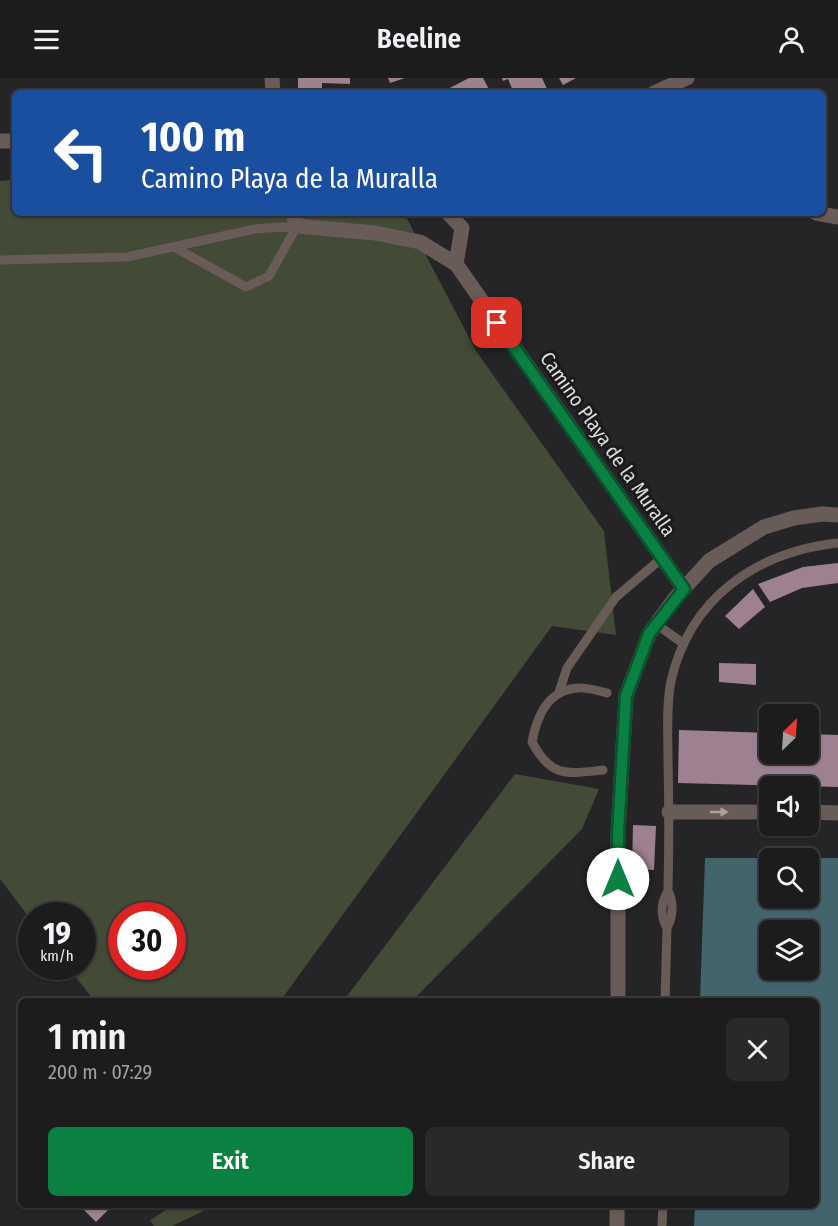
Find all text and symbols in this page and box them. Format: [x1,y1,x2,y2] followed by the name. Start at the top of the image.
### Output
[30,23,63,56] icon: menu
[377,23,461,55] text: Beeline
[775,23,808,56] icon: person
[141,112,245,162] text: 100 m
[42,114,120,192] icon: left
[141,163,438,195] text: Camino Playa de la Muralla
[471,297,522,348] pin
[480,306,513,339] icon: arrive
[535,347,681,541] street label: Camino Playa de la Muralla
[759,704,819,764] north arrow
[759,704,819,980] map controls
[759,776,819,836] button: sound
[710,807,729,817] one-way arrow
[586,847,650,911] position arrow
[759,848,819,908] button: search
[108,902,186,980] speed limit sign: 30
[43,916,71,952] text: 19
[759,920,819,980] button: layers
[40,947,74,965] text: km/h
[48,1015,126,1059] text: 1 min
[726,1018,789,1081] button: close
[48,1060,152,1084] text: 200 m · 07:29
[48,1127,413,1196] button: Exit
[425,1127,789,1196] button: Share

